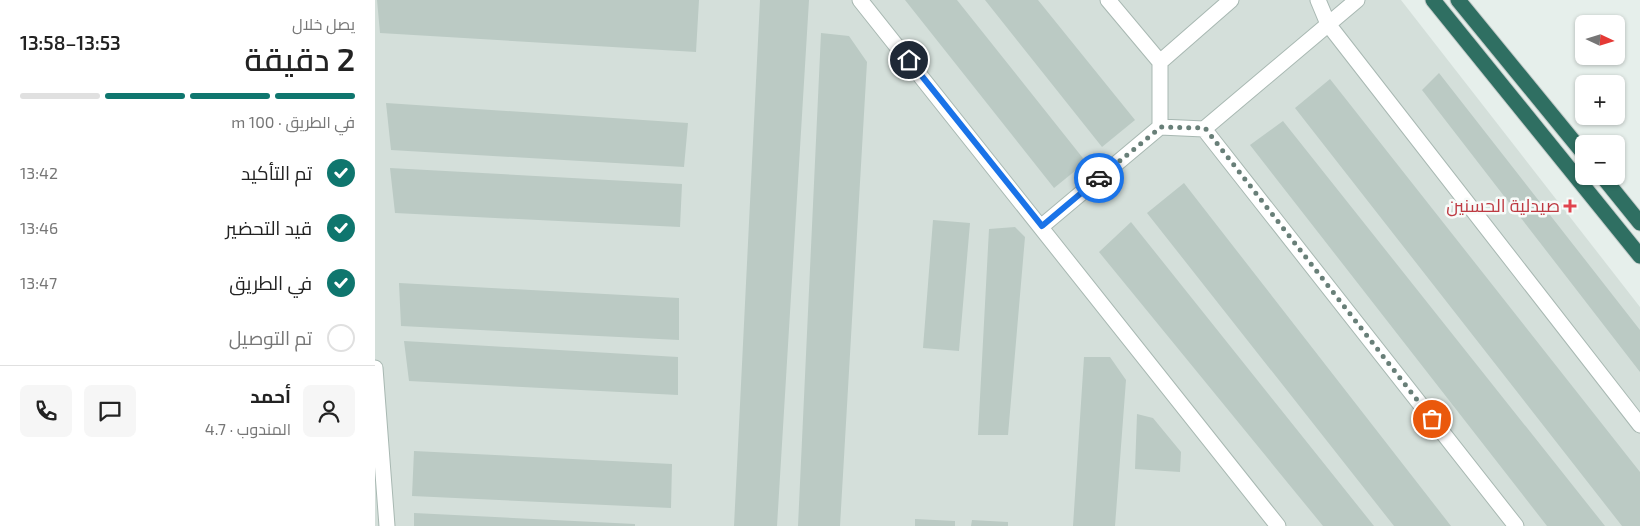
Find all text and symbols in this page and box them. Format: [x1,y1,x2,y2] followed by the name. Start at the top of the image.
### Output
[292,14,355,33] text: يصل خلال
[1575,15,1625,65] north arrow
[1575,15,1625,185] map controls
[20,31,121,54] text: 13:53–13:58
[244,39,355,77] text: 2 دقيقة
[888,39,930,81] pin
[895,46,923,74] icon: home
[1575,75,1625,125] button: +
[231,112,355,131] text: في الطريق · 100 m
[1575,135,1625,185] button: −
[1074,153,1124,203] courier
[327,159,355,187] icon: check
[241,161,312,184] text: تم التأكيد
[20,163,58,182] text: 13:42
[1085,164,1113,192] icon: car
[1446,194,1560,217] place label: صيدلية الحسنين
[1564,200,1576,212] marker: صيدلية الحسنين
[327,214,355,242] icon: check
[226,216,312,239] text: قيد التحضير
[20,218,58,237] text: 13:46
[327,269,355,297] icon: check
[229,271,312,294] text: في الطريق
[20,273,57,292] text: 13:47
[229,326,312,349] text: تم التوصيل
[250,384,291,407] text: أحمد
[20,385,72,437] button: phone
[84,385,136,437] button: chat
[303,385,355,437] button: person
[1411,398,1453,440] pin
[1418,405,1446,433] icon: bag
[205,419,291,438] text: المندوب · 4.7

